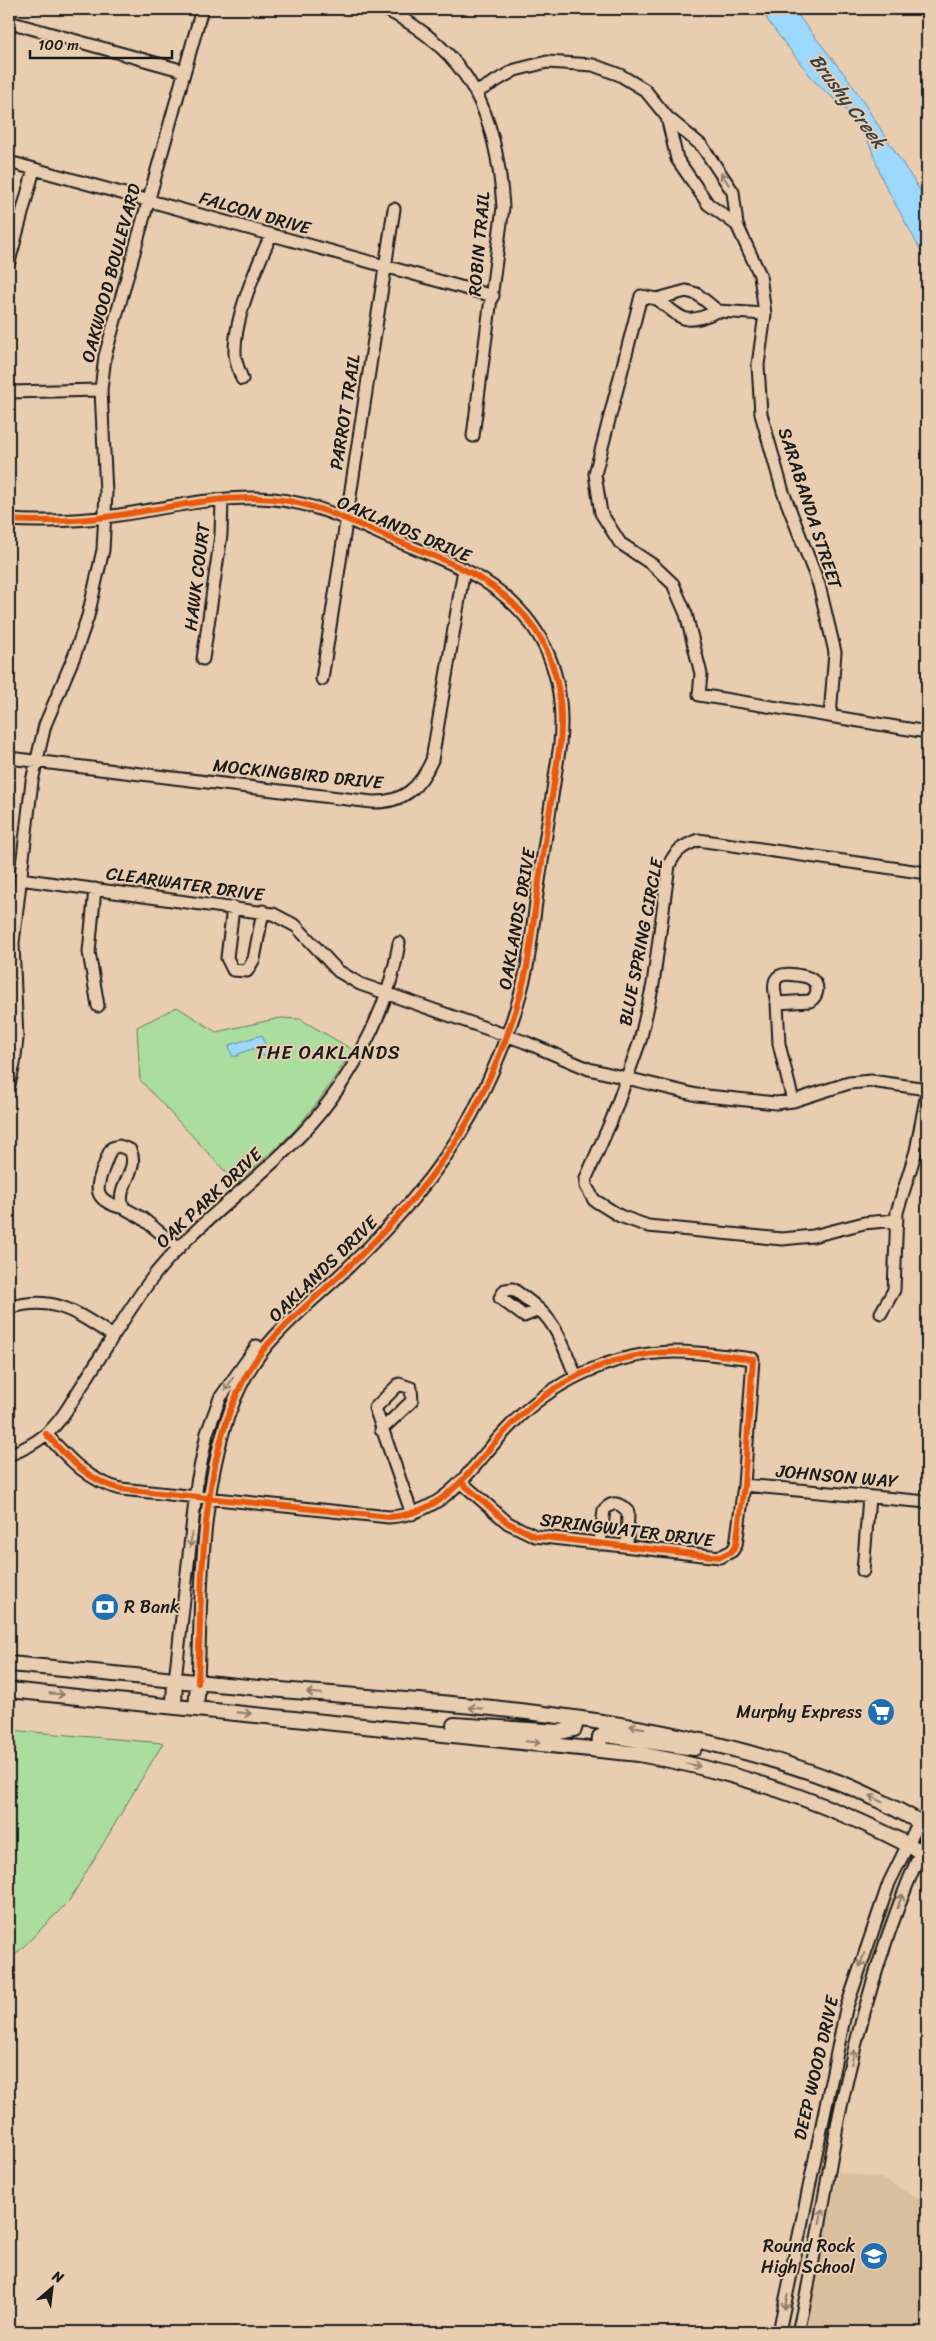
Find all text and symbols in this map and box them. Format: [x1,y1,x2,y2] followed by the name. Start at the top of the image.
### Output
[30,28,172,60] scale bar
[38,32,79,58] text: 100 m
[801,46,896,157] water label: Brushy Creek
[720,173,730,187] one-way arrow
[72,180,150,366] street label: OAKWOOD BOULEVARD
[196,182,315,244] street label: FALCON DRIVE
[458,190,500,298] street label: ROBIN TRAIL
[320,351,370,472] street label: PARROT TRAIL
[769,423,852,594] street label: SARABANDA STREET
[332,486,477,572] street label: OAKLANDS DRIVE
[175,520,220,633] street label: HAWK COURT
[211,749,386,799] street label: MOCKINGBIRD DRIVE
[489,845,545,992] street label: OAKLANDS DRIVE
[609,854,673,1029] street label: BLUE SPRING CIRCLE
[104,857,267,911] street label: CLEARWATER DRIVE
[255,1036,401,1069] district label: THE OAKLANDS
[148,1139,271,1256] street label: OAK PARK DRIVE
[260,1207,386,1330] street label: OAKLANDS DRIVE
[224,1377,234,1391] one-way arrow
[774,1455,900,1497] street label: JOHNSON WAY
[538,1503,717,1557] street label: SPRINGWATER DRIVE
[186,1532,196,1548] one-way arrow
[124,1591,180,1623] place label: R Bank
[90,1592,120,1622] bank icon: R Bank
[306,1688,322,1697] one-way arrow
[49,1689,65,1699] one-way arrow
[736,1696,863,1728] place label: Murphy Express
[866,1697,896,1727] supermarket icon: Murphy Express
[468,1703,484,1713] one-way arrow
[236,1708,252,1718] one-way arrow
[629,1722,645,1732] one-way arrow
[524,1737,540,1747] one-way arrow
[685,1760,701,1770] one-way arrow
[869,1794,884,1803] one-way arrow
[896,1894,905,1909] one-way arrow
[857,1951,866,1967] one-way arrow
[784,1992,848,2143] street label: DEEP WOOD DRIVE
[849,2049,858,2065] one-way arrow
[817,2208,826,2224] one-way arrow
[761,2230,856,2283] place label: Round Rock High School
[859,2241,889,2271] school or university icon: Round Rock High School
[47,2263,68,2290] text: N
[28,2264,78,2314] north arrow
[780,2293,790,2309] one-way arrow

